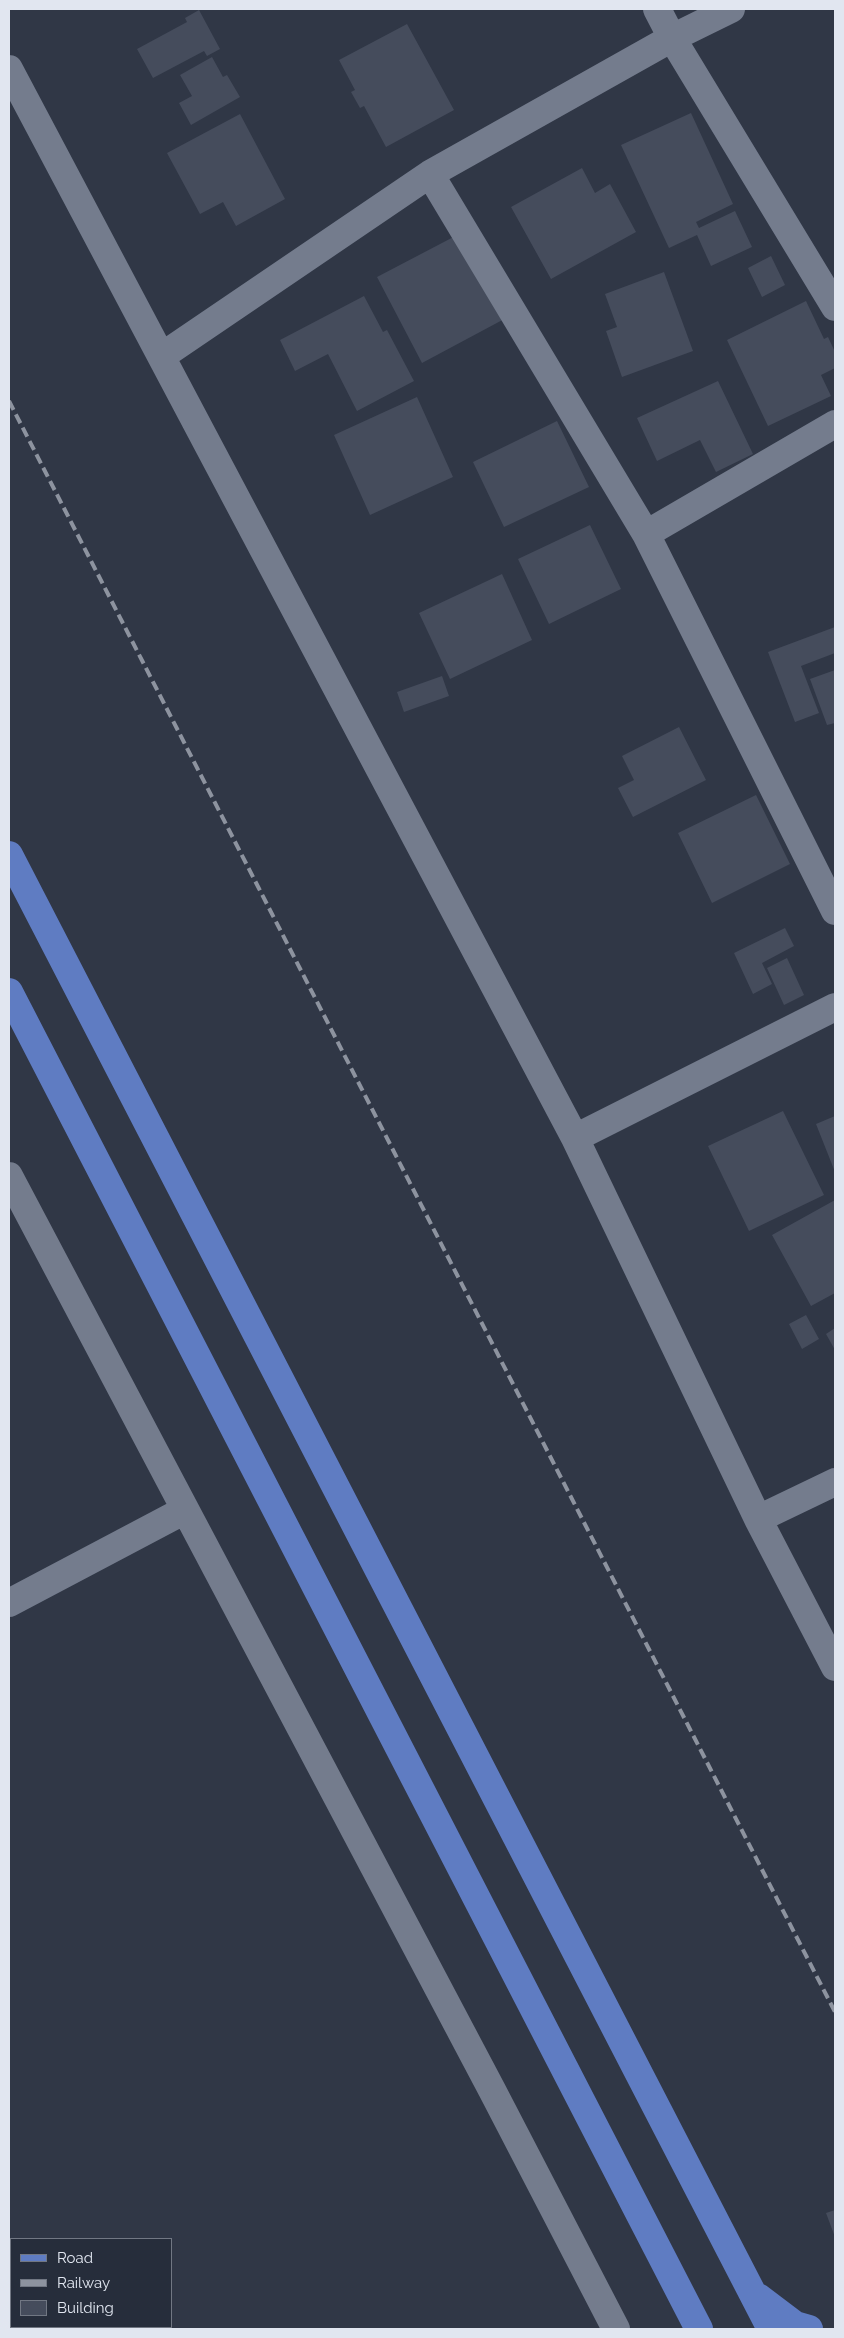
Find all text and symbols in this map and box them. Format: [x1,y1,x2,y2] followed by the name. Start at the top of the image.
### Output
[10,2238,172,2328] legend
[57,2249,93,2267] text: Road
[57,2274,110,2292] text: Railway
[57,2299,114,2317] text: Building

